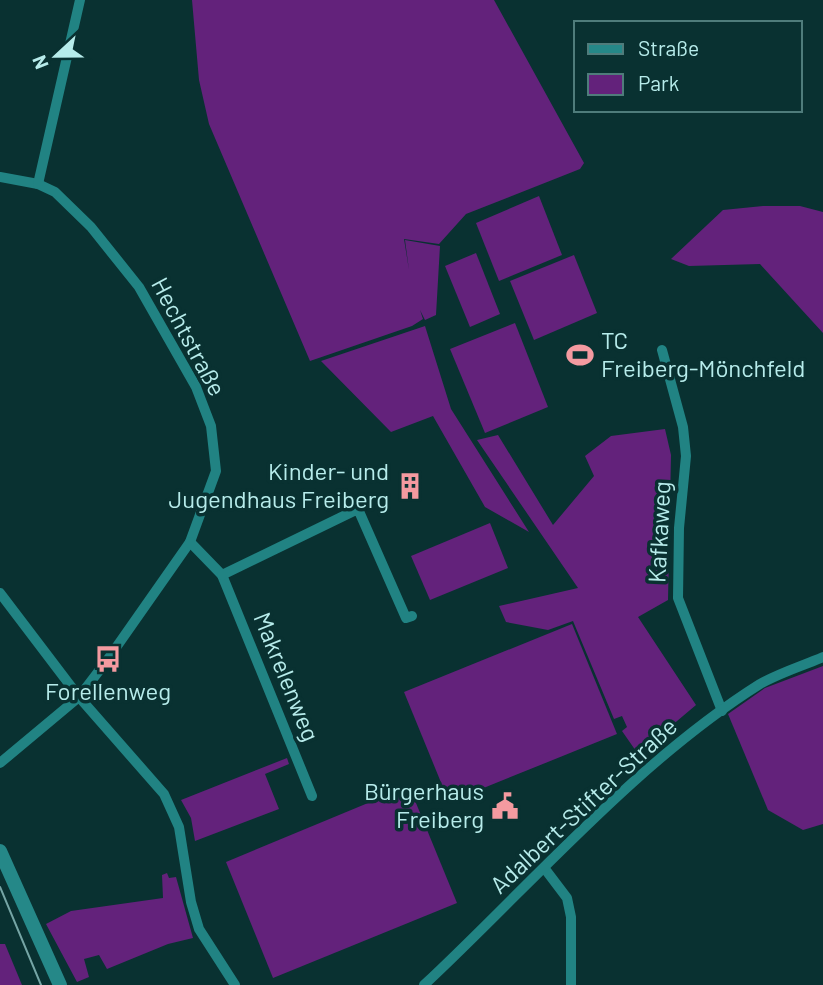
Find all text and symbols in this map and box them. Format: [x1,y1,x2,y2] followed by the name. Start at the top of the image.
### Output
[21,21,91,91] north arrow
[574,21,802,112] legend
[638,35,699,60] text: Straße
[27,52,53,73] text: N
[638,70,679,95] text: Park
[146,272,233,401] street label: Hechtstraße
[601,325,805,382] place label: TC Freiberg-Mönchfeld
[565,340,595,370] sports icon: TC Freiberg-Mönchfeld
[168,456,389,513] place label: Kinder- und Jugendhaus Freiberg
[395,471,425,501] building icon: Kinder- und Jugendhaus Freiberg
[641,480,676,584] street label: Kafkaweg
[248,608,326,745] street label: Makrelenweg
[93,644,123,674] bus stop icon: Forellenweg
[45,676,171,705] place label: Forellenweg
[484,711,682,899] street label: Adalbert-Stifter-Straße
[364,776,484,833] place label: Bürgerhaus Freiberg
[490,791,520,821] public building icon: Bürgerhaus Freiberg

